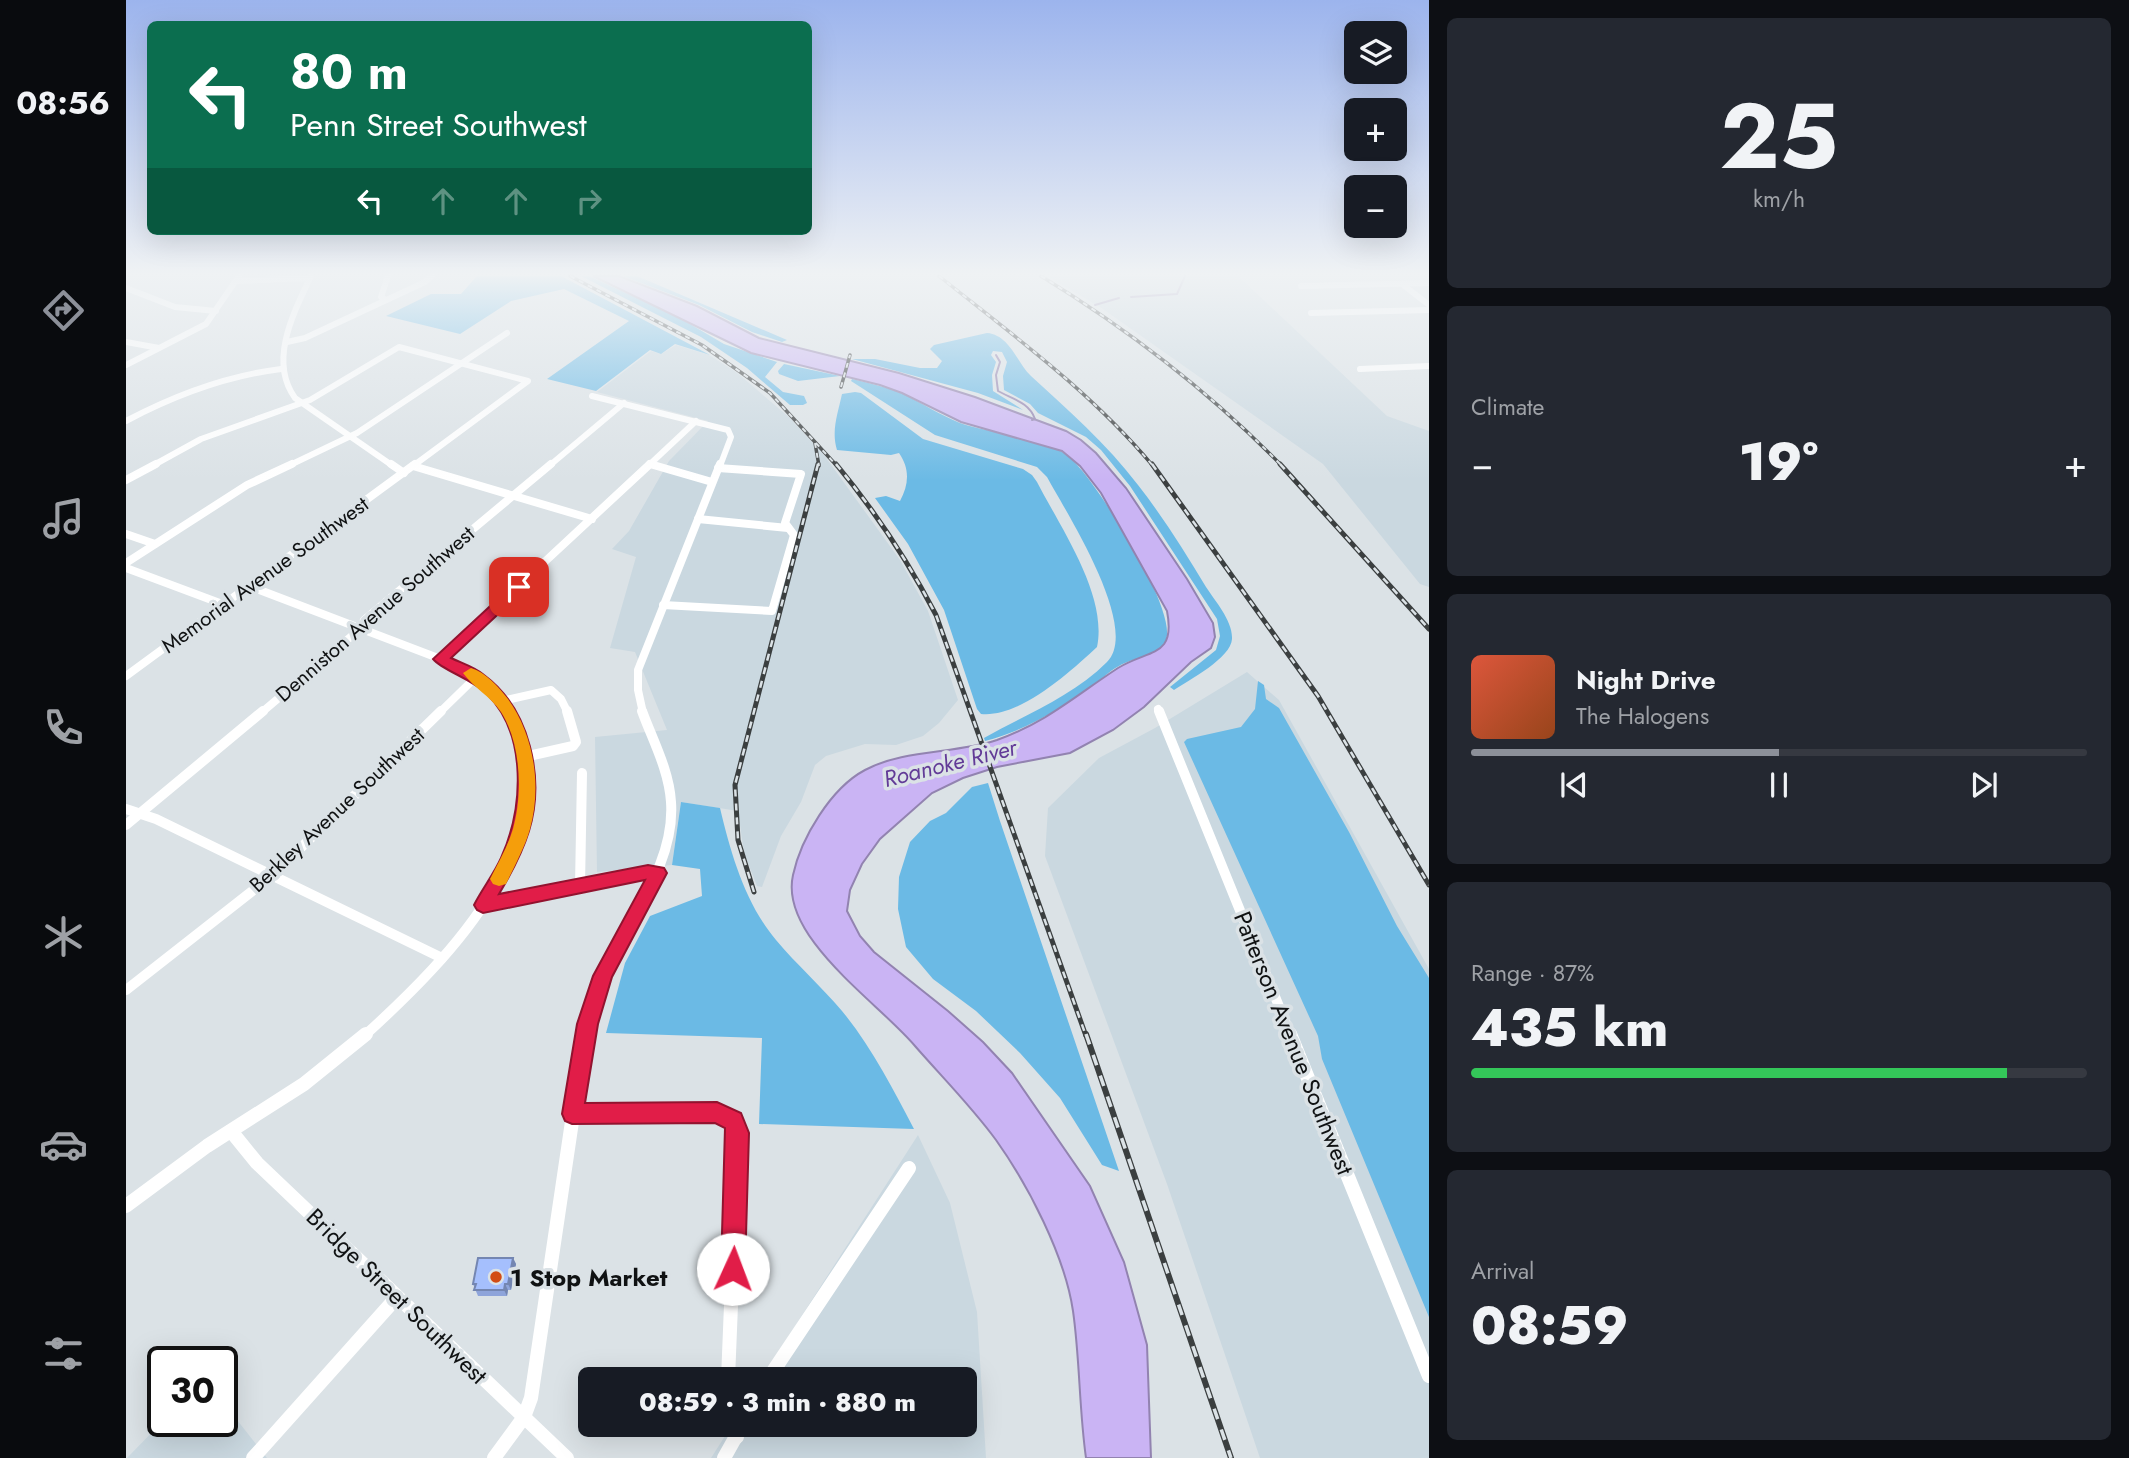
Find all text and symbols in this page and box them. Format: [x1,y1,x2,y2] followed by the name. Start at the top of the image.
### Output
[1344,21,1407,238] map controls
[1344,21,1407,84] button: layers
[290,37,408,107] text: 80 m
[175,49,266,140] icon: left
[1720,71,1838,202] text: 25
[16,80,110,126] text: 08:56
[1344,98,1407,161] button: +
[290,102,587,148] text: Penn Street Southwest
[1344,175,1407,238] button: −
[351,182,389,220] icon: left
[424,182,462,220] icon: ahead
[497,182,535,220] icon: ahead
[570,182,608,220] icon: right
[1753,182,1805,216] text: km/h
[39,286,88,335] icon: directions
[1471,390,1544,424] text: Climate
[1739,424,1818,500] text: 19°
[1471,436,1493,491] text: −
[2064,436,2087,491] text: +
[155,490,375,660] street label: Memorial Avenue Southwest
[39,494,88,543] icon: music
[269,519,481,709] street label: Denniston Avenue Southwest
[489,557,549,617] pin
[500,568,538,606] icon: arrive
[1576,661,1716,699] text: Night Drive
[1576,699,1709,733] text: The Halogens
[39,703,88,752] icon: phone
[243,721,431,899] street label: Berkley Avenue Southwest
[880,730,1021,796] water label: Roanoke River
[1555,766,1593,804] icon: previous
[1760,766,1798,804] icon: pause
[1965,766,2003,804] icon: next
[1225,906,1363,1180] street label: Patterson Avenue Southwest
[39,912,88,961] icon: climate
[1471,956,1594,990] text: Range · 87%
[1471,990,1668,1066] text: 435 km
[39,1120,88,1169] icon: car
[298,1200,496,1392] street label: Bridge Street Southwest
[696,1232,770,1306] position arrow
[1471,1254,1534,1288] text: Arrival
[510,1260,668,1295] place label: 1 Stop Market
[488,1269,504,1285] marker: 1 Stop Market
[1471,1288,1628,1364] text: 08:59
[39,1329,88,1378] icon: filters
[147,1346,238,1437] speed limit sign: 30
[639,1383,916,1421] text: 08:59 · 3 min · 880 m

